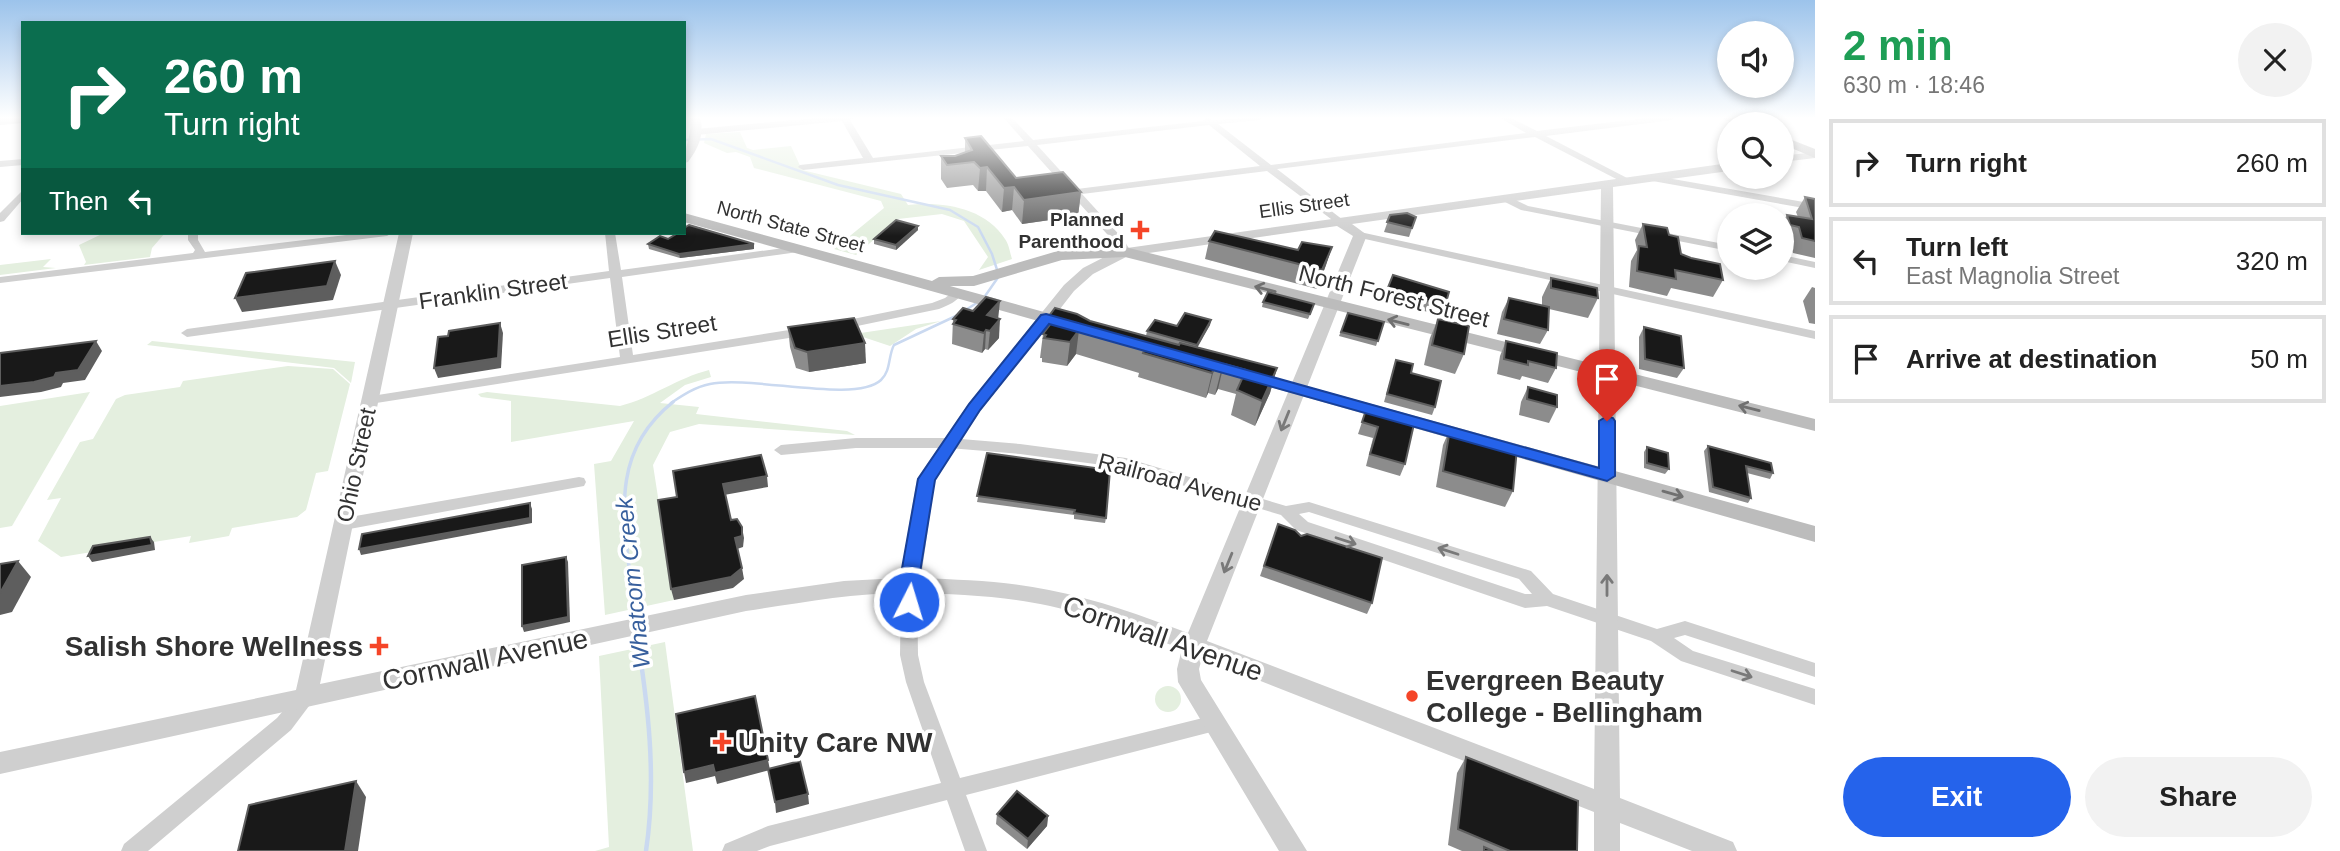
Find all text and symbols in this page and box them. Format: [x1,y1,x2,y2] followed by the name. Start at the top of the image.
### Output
[1717,21,1794,280] map controls
[1717,21,1794,98] button: sound
[1843,22,1953,69] text: 2 min
[2238,23,2312,97] button: close
[49,49,140,140] icon: right
[164,49,303,103] text: 260 m
[1843,72,1985,98] text: 630 m · 18:46
[164,106,300,142] text: Turn right
[1717,112,1794,189] button: search
[1847,144,1885,182] icon: right
[1906,148,2027,178] text: Turn right
[2236,148,2308,178] text: 260 m
[122,182,160,220] icon: left
[49,186,108,216] text: Then
[1258,189,1351,222] street label: Ellis Street
[715,197,868,256] street label: North State Street
[1717,203,1794,280] button: layers
[1018,209,1124,252] place label: Planned Parenthood
[1130,220,1150,240] marker: Planned Parenthood
[1906,232,2008,262] text: Turn left
[1847,242,1885,280] icon: left
[2236,246,2308,276] text: 320 m
[1296,260,1493,332] street label: North Forest Street
[1906,263,2120,289] text: East Magnolia Street
[417,268,569,314] street label: Franklin Street
[1254,282,1277,295] one-way arrow
[606,309,719,352] street label: Ellis Street
[1387,315,1410,328] one-way arrow
[1847,340,1885,378] icon: arrive
[1906,344,2157,374] text: Arrive at destination
[2250,344,2308,374] text: 50 m
[1577,349,1637,421] pin
[1588,360,1626,398] icon: arrive
[1738,401,1761,414] one-way arrow
[331,405,381,525] street label: Ohio Street
[1278,409,1291,431] one-way arrow
[1095,448,1265,516] street label: Railroad Avenue
[1661,488,1684,501] one-way arrow
[610,494,655,670] water label: Whatcom Creek
[1334,536,1356,548] one-way arrow
[1437,543,1459,556] one-way arrow
[1220,552,1233,573] one-way arrow
[872,565,946,639] position arrow
[1600,574,1614,597] one-way arrow
[1059,590,1267,687] street label: Cornwall Avenue
[379,623,591,696] street label: Cornwall Avenue
[65,631,363,662] place label: Salish Shore Wellness
[369,636,389,656] marker: Salish Shore Wellness
[1426,665,1703,728] place label: Evergreen Beauty College - Bellingham
[1730,668,1752,681] one-way arrow
[1404,688,1420,704] marker: Evergreen Beauty College - Bellingham
[738,727,933,758] place label: Unity Care NW
[712,732,732,752] marker: Unity Care NW
[1843,757,2071,837] button: Exit
[2085,757,2312,837] button: Share

